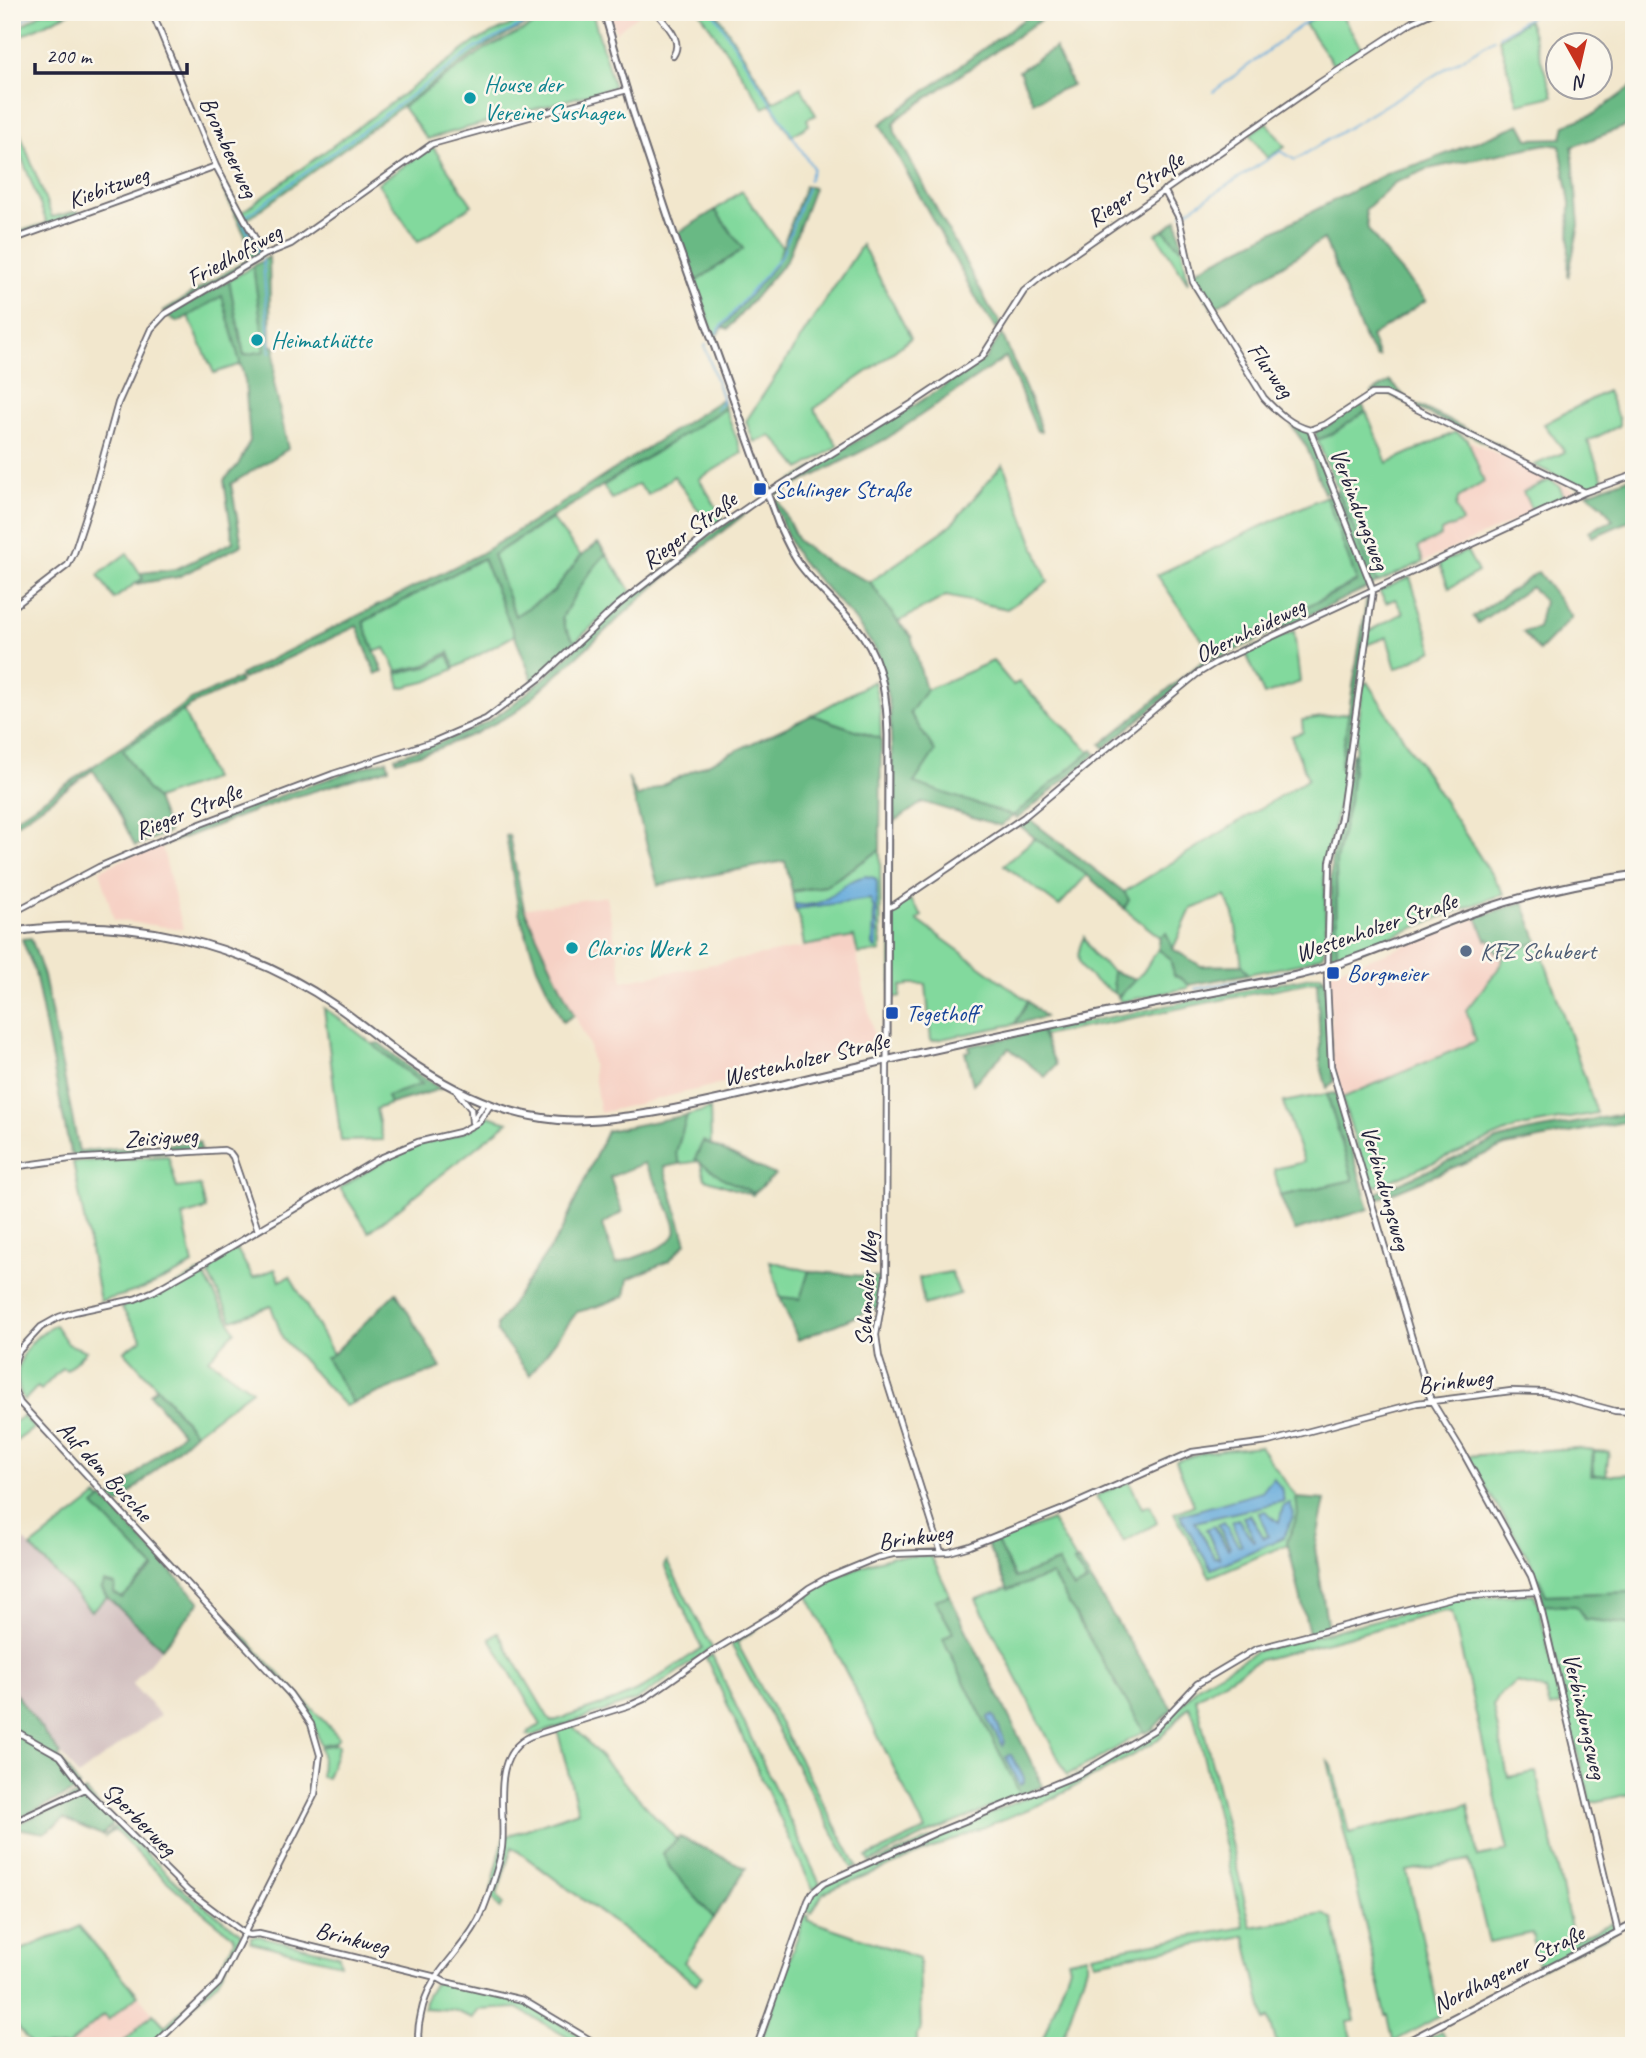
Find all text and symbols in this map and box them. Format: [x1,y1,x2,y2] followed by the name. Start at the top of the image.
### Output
[35,32,187,76] scale bar
[1544,32,1614,102] north arrow
[46,43,93,69] text: 200 m
[484,69,626,127] place label: House der Vereine Sushagen
[1571,69,1589,95] text: N
[462,90,478,106] marker: House der Vereine Sushagen
[193,92,266,203] street label: Brombeerweg
[1081,143,1191,233] street label: Rieger Straße
[64,158,155,215] street label: Kiebitzweg
[181,216,288,293] street label: Friedhofsweg
[271,325,374,355] place label: Heimathütte
[249,332,265,348] marker: Heimathütte
[1241,336,1302,405] street label: Flurweg
[1323,444,1397,575] street label: Verbindungsweg
[774,474,913,504] place label: Schlinger Straße
[752,481,768,497] marker: Schlinger Straße
[635,483,744,576] street label: Rieger Straße
[1190,590,1311,670] street label: Obernheideweg
[130,775,248,846] street label: Rieger Straße
[1291,885,1463,969] street label: Westenholzer Straße
[586,933,709,963] place label: Clarios Werk 2
[1480,936,1598,966] place label: KFZ Schubert
[564,940,580,956] marker: Clarios Werk 2
[1458,943,1474,959] marker: KFZ Schubert
[1347,958,1430,988] place label: Borgmeier
[1325,965,1341,981] marker: Borgmeier
[906,998,983,1028] place label: Tegethoff
[884,1005,900,1021] marker: Tegethoff
[720,1025,894,1093] street label: Westenholzer Straße
[123,1119,200,1155] street label: Zeisigweg
[1354,1122,1418,1255] street label: Verbindungsweg
[848,1230,884,1347] street label: Schmaler Weg
[1416,1361,1496,1400] street label: Brinkweg
[51,1414,161,1529] street label: Auf dem Busche
[876,1517,956,1557] street label: Brinkweg
[1556,1650,1614,1783] street label: Verbindungsweg
[97,1776,184,1863] street label: Sperberweg
[312,1914,394,1962] street label: Brinkweg
[1427,1917,1591,2020] street label: Nordhagener Straße

